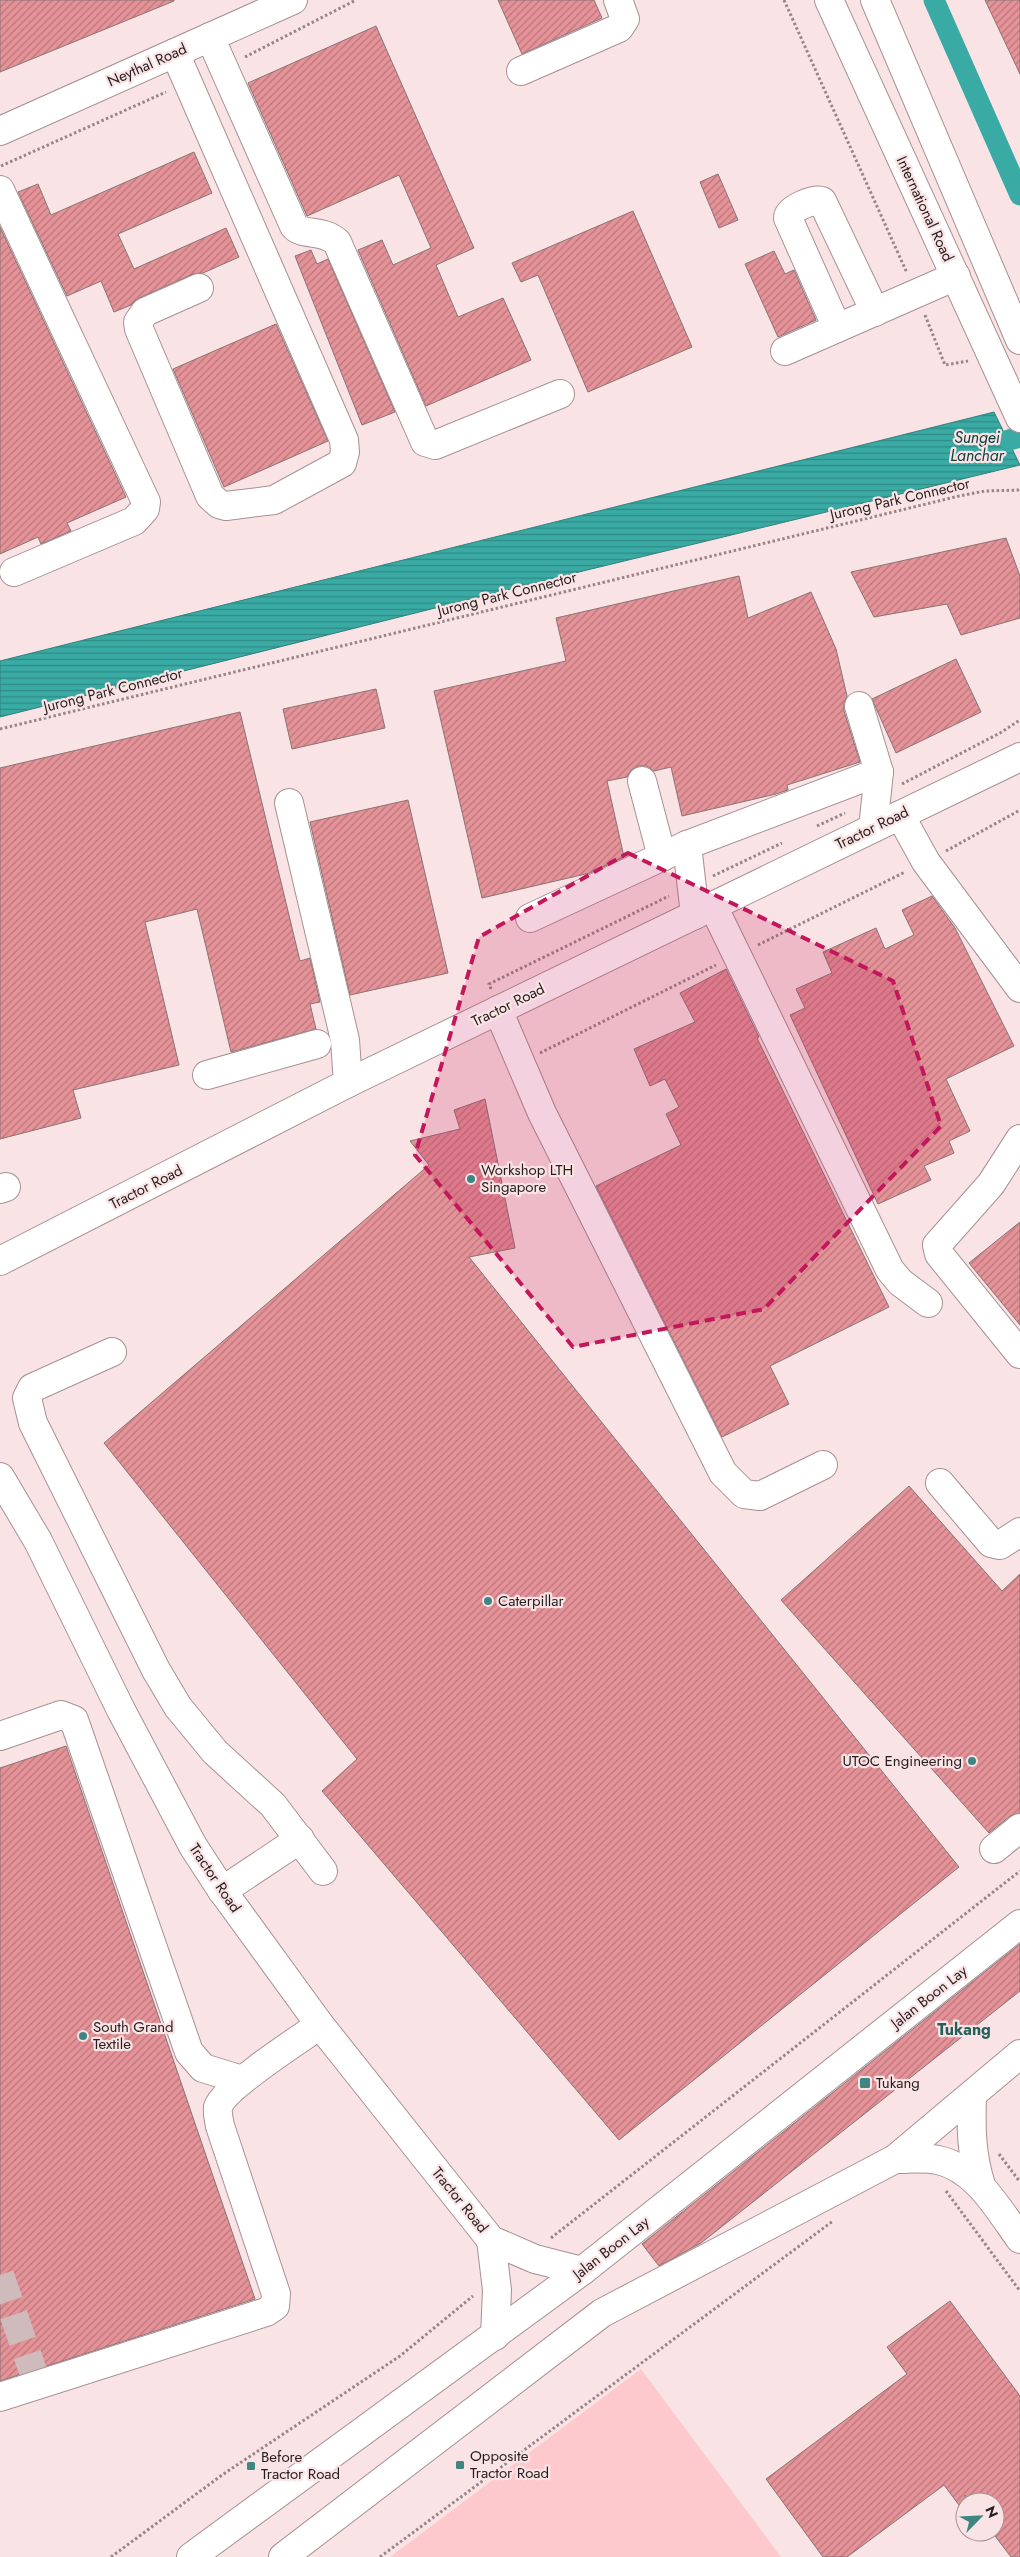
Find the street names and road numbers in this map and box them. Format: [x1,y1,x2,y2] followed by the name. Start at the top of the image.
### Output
[104,38,190,92] street label: Neythal Road
[891,153,959,265] street label: International Road
[826,472,973,526] street label: Jurong Park Connector
[433,566,580,622] street label: Jurong Park Connector
[39,662,186,718] street label: Jurong Park Connector
[832,801,912,855] street label: Tractor Road
[468,978,548,1032] street label: Tractor Road
[106,1159,186,1215] street label: Tractor Road
[184,1839,246,1917] street label: Tractor Road
[885,1960,972,2035] street label: Jalan Boon Lay
[427,2162,493,2238] street label: Tractor Road
[567,2211,654,2286] street label: Jalan Boon Lay

